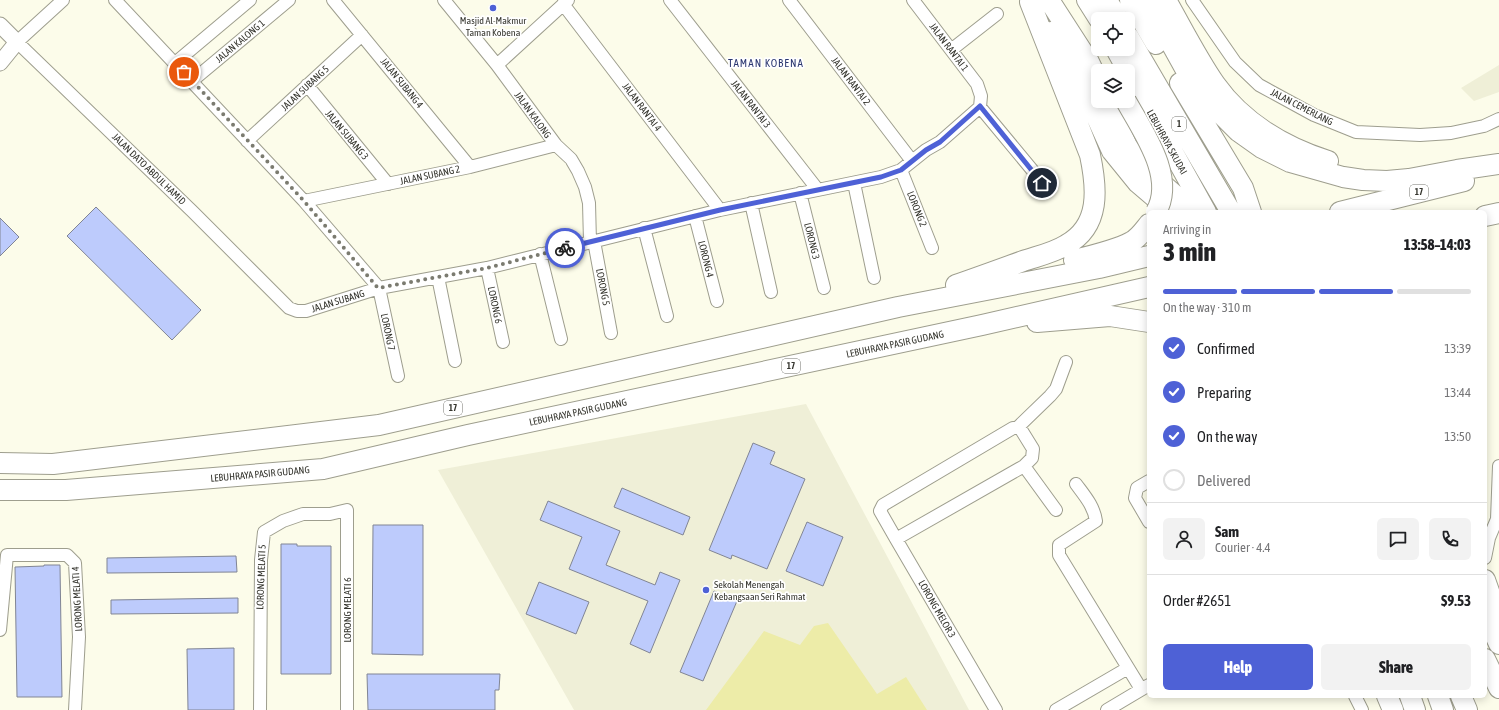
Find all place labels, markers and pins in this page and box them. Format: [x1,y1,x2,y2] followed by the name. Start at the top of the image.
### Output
[488,3,498,13] marker: Masjid Al-Makmur Taman Kobena
[460,15,527,38] place label: Masjid Al-Makmur Taman Kobena
[167,55,201,89] pin
[1025,166,1059,200] pin
[714,579,806,602] place label: Sekolah Menengah Kebangsaan Seri Rahmat
[701,585,711,595] marker: Sekolah Menengah Kebangsaan Seri Rahmat

